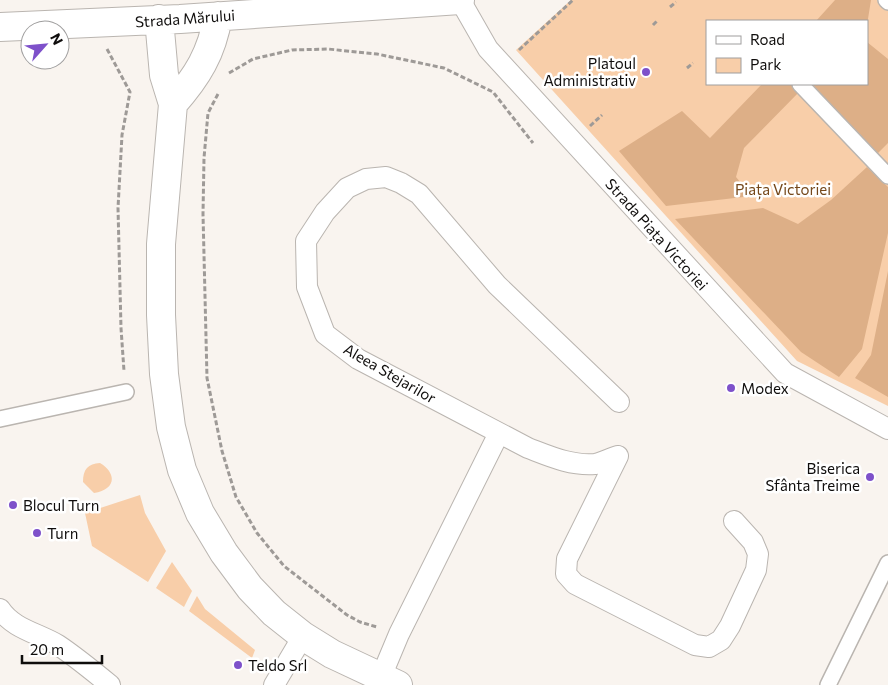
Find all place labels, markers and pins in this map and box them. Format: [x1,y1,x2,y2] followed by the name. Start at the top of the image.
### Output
[544,54,636,89] place label: Platoul Administrativ
[640,66,652,78] marker: Platoul Administrativ
[741,379,789,397] place label: Modex
[725,382,737,394] marker: Modex
[765,459,860,494] place label: Biserica Sfânta Treime
[864,471,876,483] marker: Biserica Sfânta Treime
[23,496,99,514] place label: Blocul Turn
[7,499,19,511] marker: Blocul Turn
[47,524,78,542] place label: Turn
[31,527,43,539] marker: Turn
[248,656,307,674] place label: Teldo Srl
[232,659,244,671] marker: Teldo Srl

